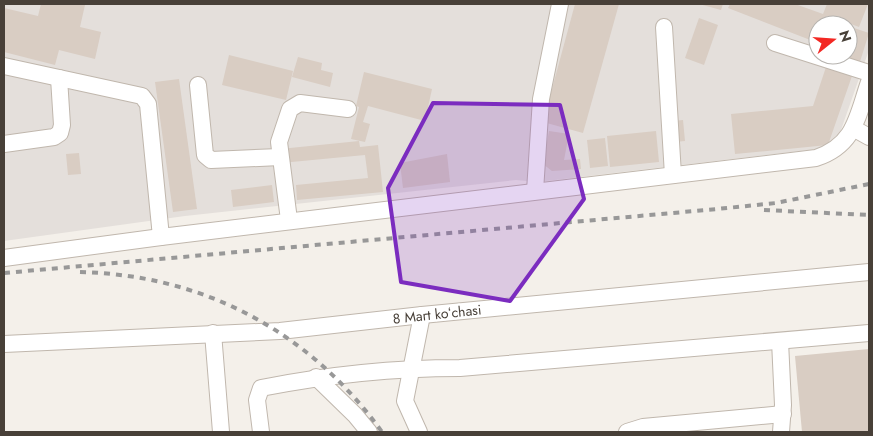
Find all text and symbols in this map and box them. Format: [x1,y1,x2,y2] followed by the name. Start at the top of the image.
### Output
[808,15,858,65] north arrow
[834,28,857,44] text: N
[392,299,482,329] street label: 8 Mart koʻchasi

